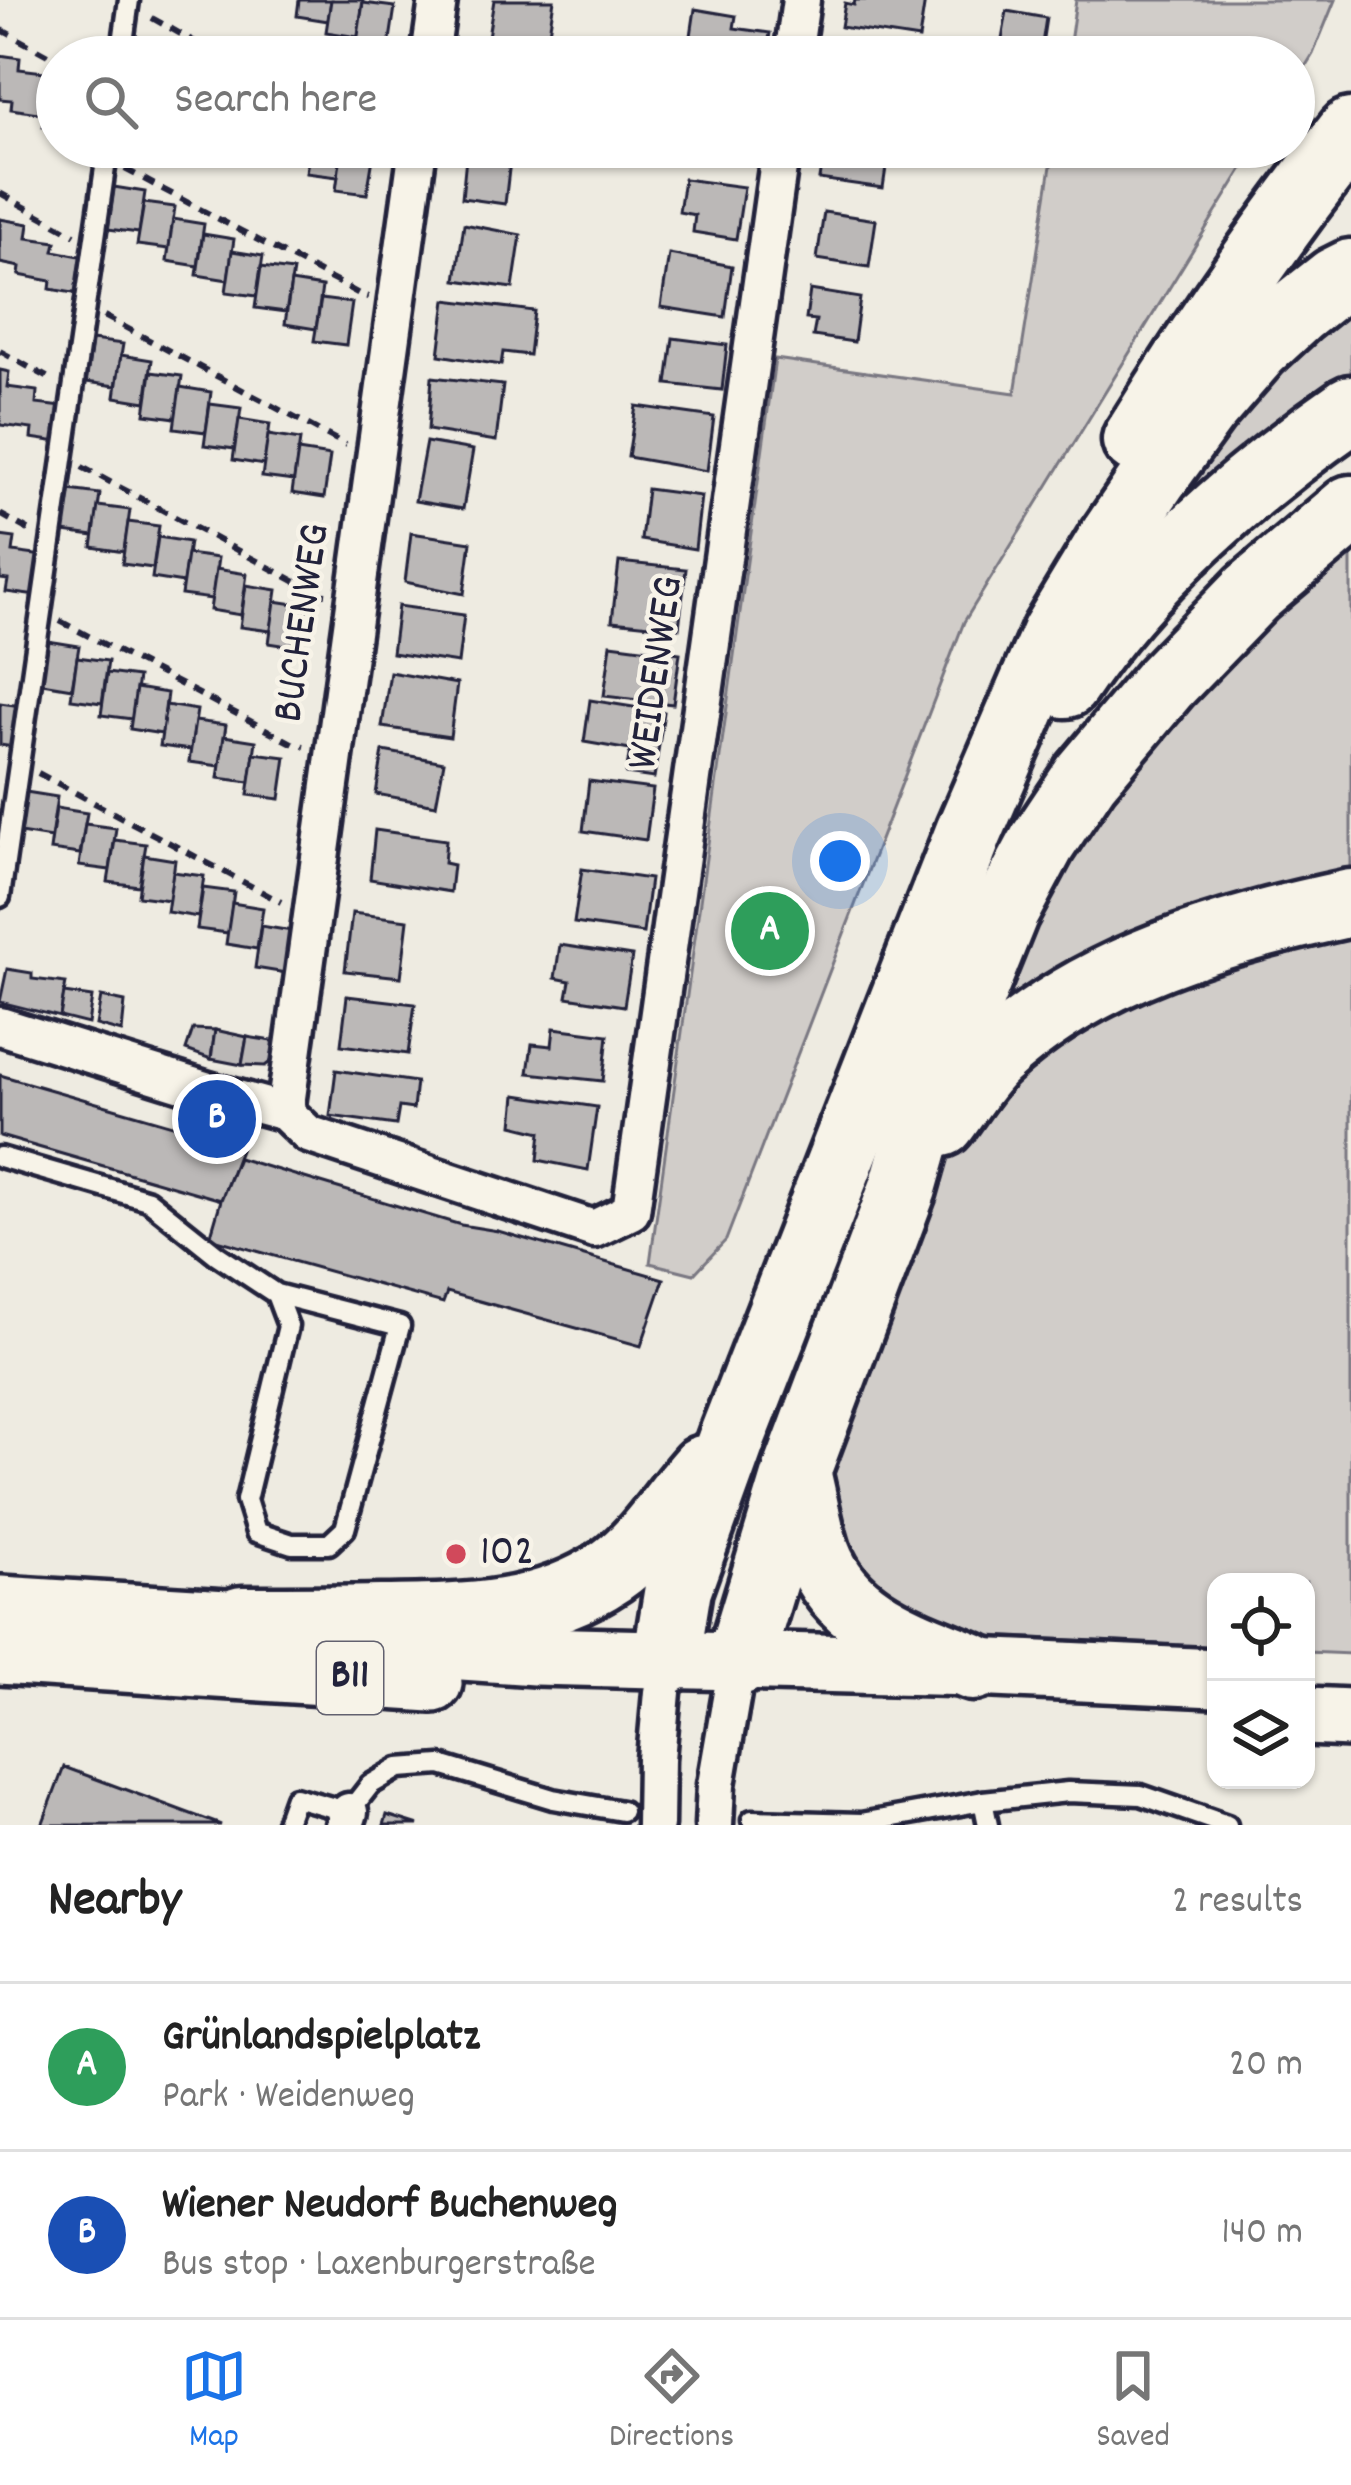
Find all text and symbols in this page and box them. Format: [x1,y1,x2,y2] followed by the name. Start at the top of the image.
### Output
[36,36,1315,168] search box
[78,69,144,135] icon: search
[174,70,377,134] text: Search here
[258,520,350,726] street label: BUCHENWEG
[613,572,703,774] street label: WEIDENWEG
[810,831,870,891] your location
[731,886,809,976] pin: A
[178,1074,256,1164] pin: B
[480,1522,534,1586] place label: 102
[443,1541,469,1567] marker: 102
[1207,1573,1315,1789] map controls
[1207,1573,1315,1681] button: locate
[317,1642,383,1714] road number: B11
[1207,1681,1315,1789] button: layers
[48,1867,181,1939] text: Nearby
[1172,1876,1303,1931] text: 2 results
[162,2007,480,2071] text: Grünlandspielplatz
[76,2039,98,2094] text: A
[1229,2039,1303,2094] text: 20 m
[162,2071,415,2126] text: Park · Weidenweg
[162,2175,617,2239] text: Wiener Neudorf Buchenweg
[78,2207,96,2262] text: B
[1221,2207,1303,2262] text: 140 m
[162,2239,596,2294] text: Bus stop · Laxenburgerstraße
[181,2343,247,2462] tab: Map
[609,2343,734,2462] tab: Directions
[1096,2343,1170,2462] tab: Saved

